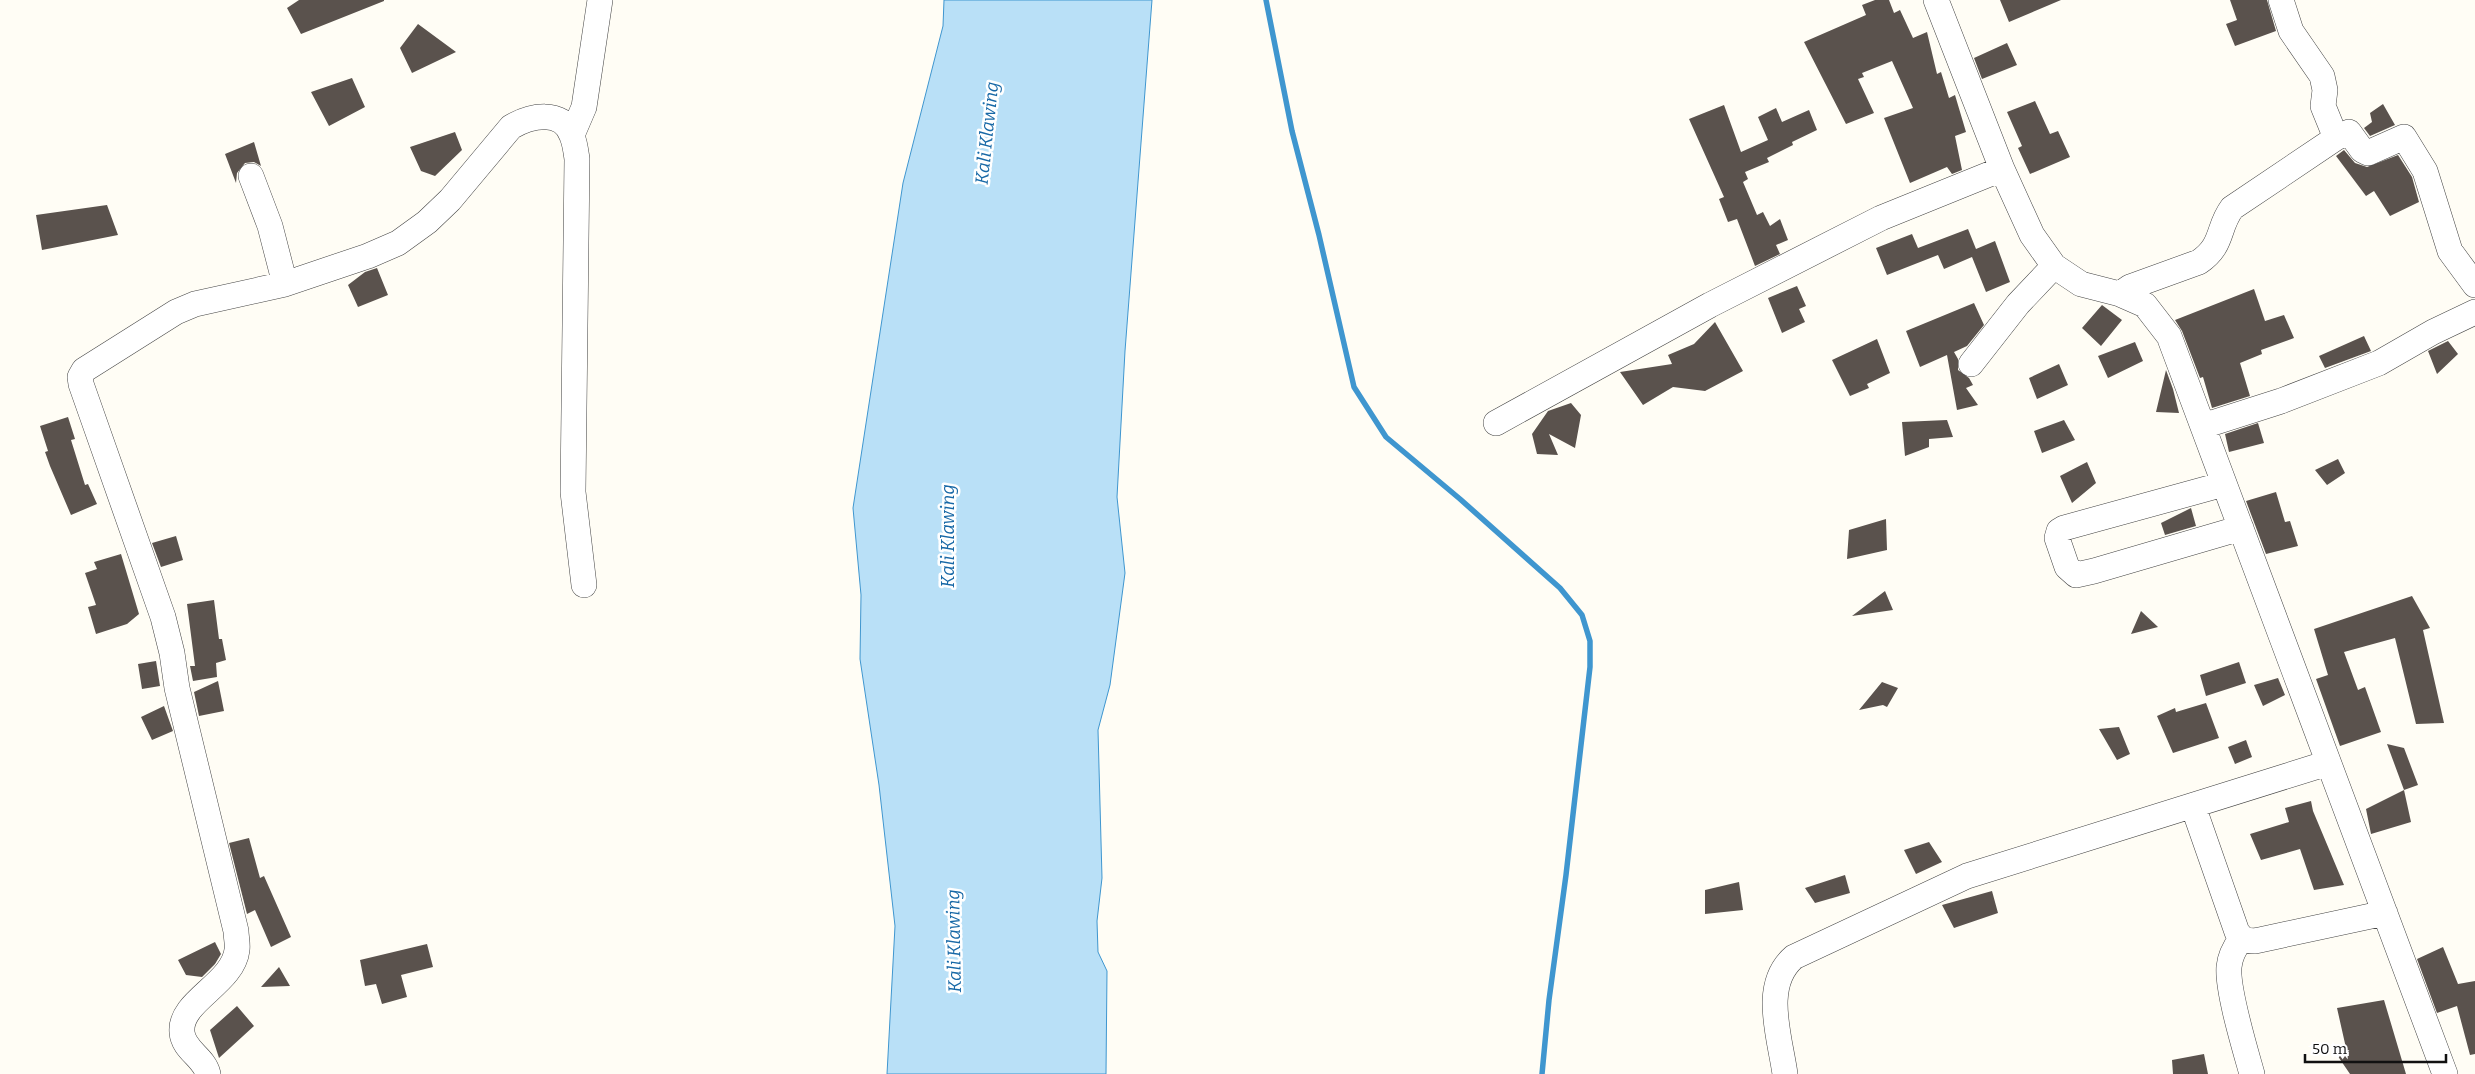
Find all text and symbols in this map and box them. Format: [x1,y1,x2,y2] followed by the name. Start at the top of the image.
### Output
[971,80,1003,186] water label: Kali Klawing
[937,484,959,588] water label: Kali Klawing
[942,889,966,993] water label: Kali Klawing
[2305,1032,2446,1064] scale bar
[2312,1040,2348,1058] text: 50 m

